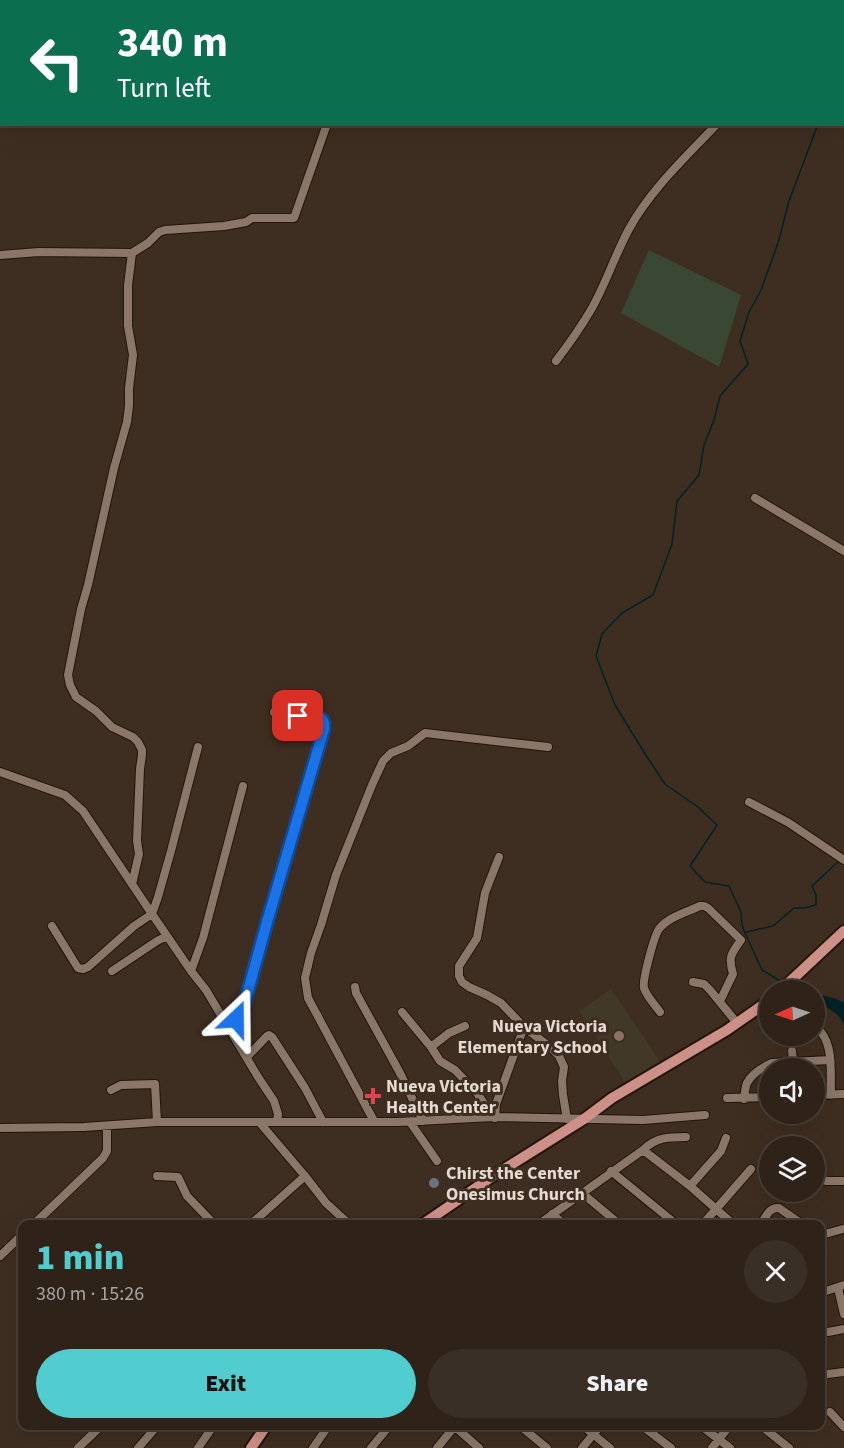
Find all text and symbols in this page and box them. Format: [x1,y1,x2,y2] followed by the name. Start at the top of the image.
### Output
[117,13,228,73] text: 340 m
[18,24,96,102] icon: left
[117,69,211,108] text: Turn left
[272,690,323,741] pin
[281,699,314,732] icon: arrive
[759,980,825,1046] north arrow
[759,980,825,1202] map controls
[204,987,268,1051] position arrow
[457,1014,607,1060] place label: Nueva Victoria Elementary School
[612,1029,626,1043] marker: Nueva Victoria Elementary School
[759,1058,825,1124] button: sound
[386,1074,501,1120] place label: Nueva Victoria Health Center
[364,1087,382,1105] marker: Nueva Victoria Health Center
[759,1136,825,1202] button: layers
[446,1161,585,1207] place label: Chirst the Center Onesimus Church
[427,1176,441,1190] marker: Chirst the Center Onesimus Church
[36,1232,124,1283] text: 1 min
[744,1240,807,1303] button: close
[36,1280,144,1308] text: 380 m · 15:26
[36,1349,416,1418] button: Exit
[428,1349,807,1418] button: Share

